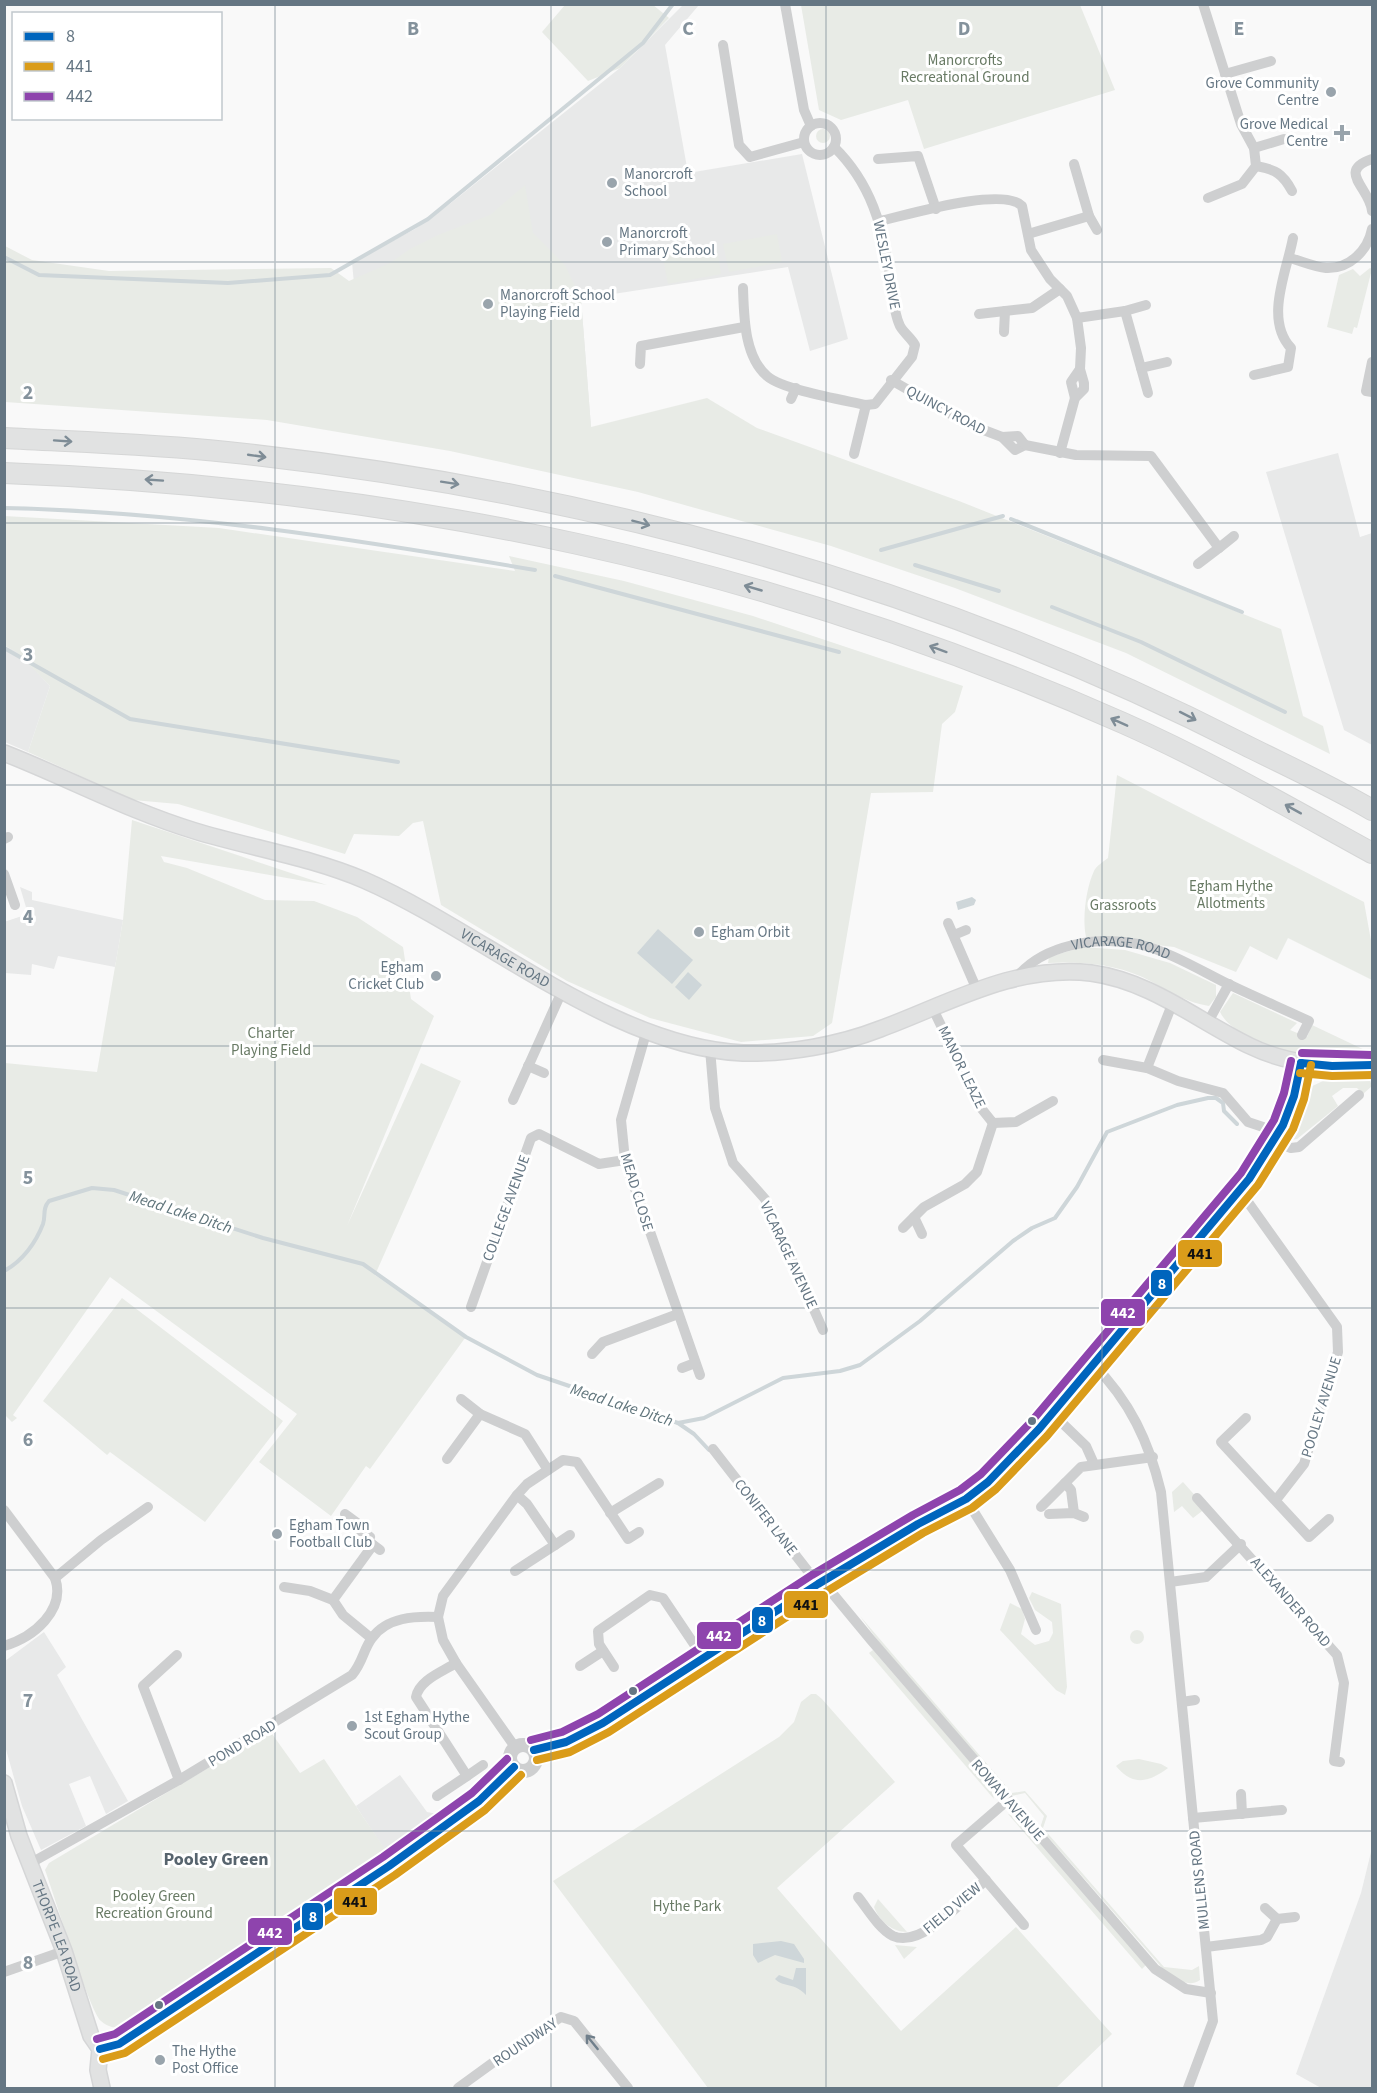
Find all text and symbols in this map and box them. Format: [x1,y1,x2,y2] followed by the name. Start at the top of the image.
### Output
[12,12,222,120] legend
[407,15,419,43] text: B
[682,15,694,43] text: C
[958,15,970,43] text: D
[1234,15,1244,43] text: E
[66,24,75,49] text: 8
[901,50,1029,88] park label: Manorcrofts Recreational Ground
[66,54,93,79] text: 441
[1206,73,1319,111] place label: Grove Community Centre
[66,84,93,109] text: 442
[1324,85,1338,99] marker: Grove Community Centre
[1240,114,1328,152] place label: Grove Medical Centre
[1333,124,1351,142] marker: Grove Medical Centre
[624,164,693,202] place label: Manorcroft School
[605,176,619,190] marker: Manorcroft School
[868,219,905,312] street label: WESLEY DRIVE
[619,223,715,261] place label: Manorcroft Primary School
[600,235,614,249] marker: Manorcroft Primary School
[500,285,615,323] place label: Manorcroft School Playing Field
[481,297,495,311] marker: Manorcroft School Playing Field
[23,379,33,407] text: 2
[902,381,989,440] street label: QUINCY ROAD
[52,436,72,447] one-way arrow
[247,450,267,461] one-way arrow
[145,474,165,485] one-way arrow
[440,477,460,488] one-way arrow
[631,518,650,529] one-way arrow
[744,582,763,593] one-way arrow
[23,641,33,669] text: 3
[929,643,948,654] one-way arrow
[1178,710,1196,722] one-way arrow
[1111,715,1129,727] one-way arrow
[1285,803,1303,814] one-way arrow
[1189,876,1273,914] park label: Egham Hythe Allotments
[1090,895,1156,916] park label: Grassroots
[23,903,34,931] text: 4
[711,922,790,943] place label: Egham Orbit
[456,924,554,993] street label: VICARAGE ROAD
[692,925,706,939] marker: Egham Orbit
[1069,931,1174,965] street label: VICARAGE ROAD
[348,957,424,995] place label: Egham Cricket Club
[429,969,443,983] marker: Egham Cricket Club
[933,1022,991,1112] street label: MANOR LEAZE
[231,1023,311,1061] park label: Charter Playing Field
[615,1151,658,1234] street label: MEAD CLOSE
[478,1152,535,1264] street label: COLLEGE AVENUE
[23,1164,33,1192] text: 5
[126,1185,235,1239] water label: Mead Lake Ditch
[755,1198,823,1312] street label: VICARAGE AVENUE
[1177,1239,1223,1268] line badge: 441
[1187,1243,1213,1265] text: 441
[1150,1269,1173,1297] line badge: 8
[1158,1273,1166,1295] text: 8
[1100,1298,1146,1327] line badge: 442
[1110,1302,1136,1324] text: 442
[1296,1354,1347,1460] street label: POOLEY AVENUE
[567,1378,676,1432] water label: Mead Lake Ditch
[1026,1415,1038,1427] unlabelled marker
[23,1426,33,1454] text: 6
[729,1475,802,1560] street label: CONIFER LANE
[289,1515,372,1553] place label: Egham Town Football Club
[270,1527,284,1541] marker: Egham Town Football Club
[1246,1553,1336,1652] street label: ALEXANDER ROAD
[783,1590,829,1619] line badge: 441
[793,1594,819,1616] text: 441
[751,1606,774,1634] line badge: 8
[758,1610,766,1632] text: 8
[696,1621,742,1650] line badge: 442
[706,1625,732,1647] text: 442
[627,1685,639,1697] unlabelled marker
[23,1687,33,1715] text: 7
[364,1707,470,1745] place label: 1st Egham Hythe Scout Group
[204,1715,280,1772] street label: POND ROAD
[345,1719,359,1733] marker: 1st Egham Hythe Scout Group
[966,1755,1049,1846] street label: ROWAN AVENUE
[1184,1829,1215,1931] street label: MULLENS ROAD
[163,1847,269,1872] district label: Pooley Green
[26,1877,86,1995] street label: THORPE LEA ROAD
[919,1878,986,1939] street label: FIELD VIEW
[95,1886,213,1924] park label: Pooley Green Recreation Ground
[333,1887,378,1916] line badge: 441
[342,1891,368,1913] text: 441
[653,1896,722,1917] park label: Hythe Park
[301,1902,324,1931] line badge: 8
[309,1906,317,1928] text: 8
[247,1917,293,1946] line badge: 442
[257,1922,283,1944] text: 442
[23,1949,33,1977] text: 8
[153,1999,165,2011] unlabelled marker
[489,2013,562,2072] street label: ROUNDWAY
[585,2035,598,2051] one-way arrow
[172,2041,239,2079] place label: The Hythe Post Office
[153,2053,167,2067] marker: The Hythe Post Office

